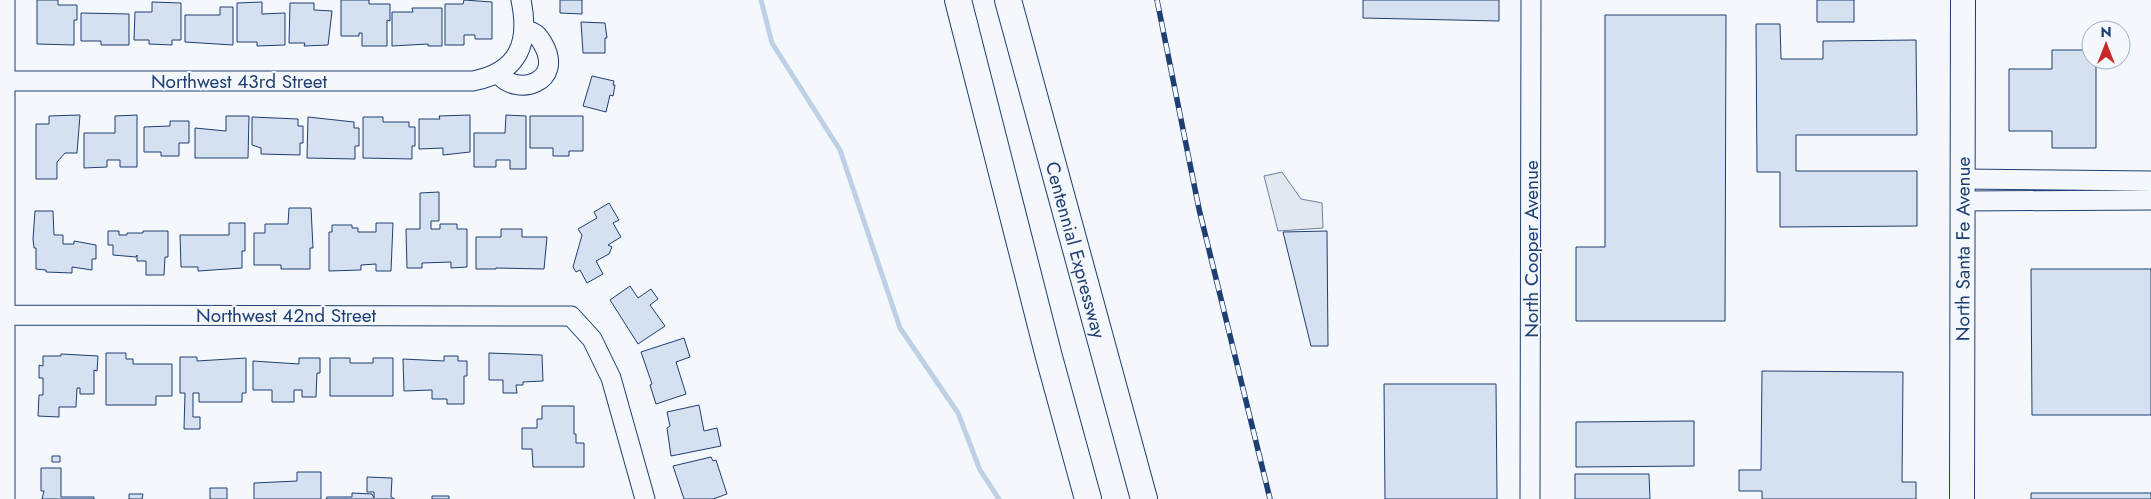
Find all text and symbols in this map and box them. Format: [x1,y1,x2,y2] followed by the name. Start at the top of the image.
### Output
[2081,20,2131,70] north arrow
[2100,22,2112,42] text: N
[151,68,328,95] street label: Northwest 43rd Street
[1949,157,1977,341] street label: North Santa Fe Avenue
[1039,159,1113,342] street label: Centennial Expressway
[1518,160,1545,338] street label: North Cooper Avenue
[196,302,376,329] street label: Northwest 42nd Street

